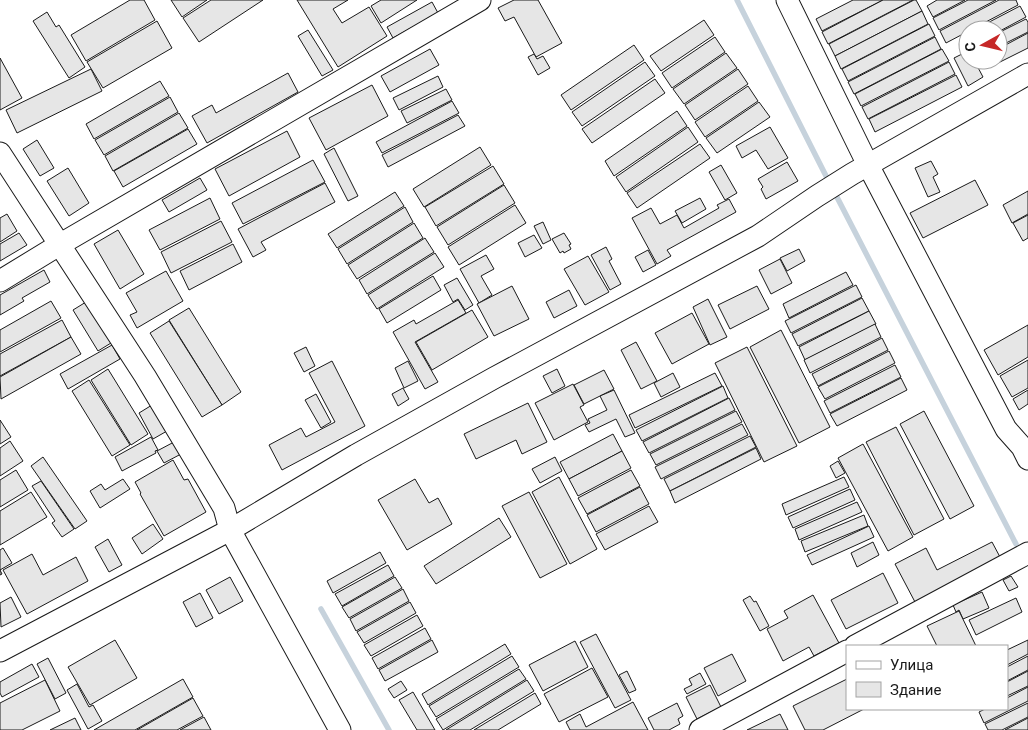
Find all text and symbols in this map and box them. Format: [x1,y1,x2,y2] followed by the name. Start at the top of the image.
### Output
[958,20,1008,70] north arrow
[962,41,979,52] text: С
[846,645,1008,710] legend
[890,656,933,674] text: Улица
[890,681,941,699] text: Здание

